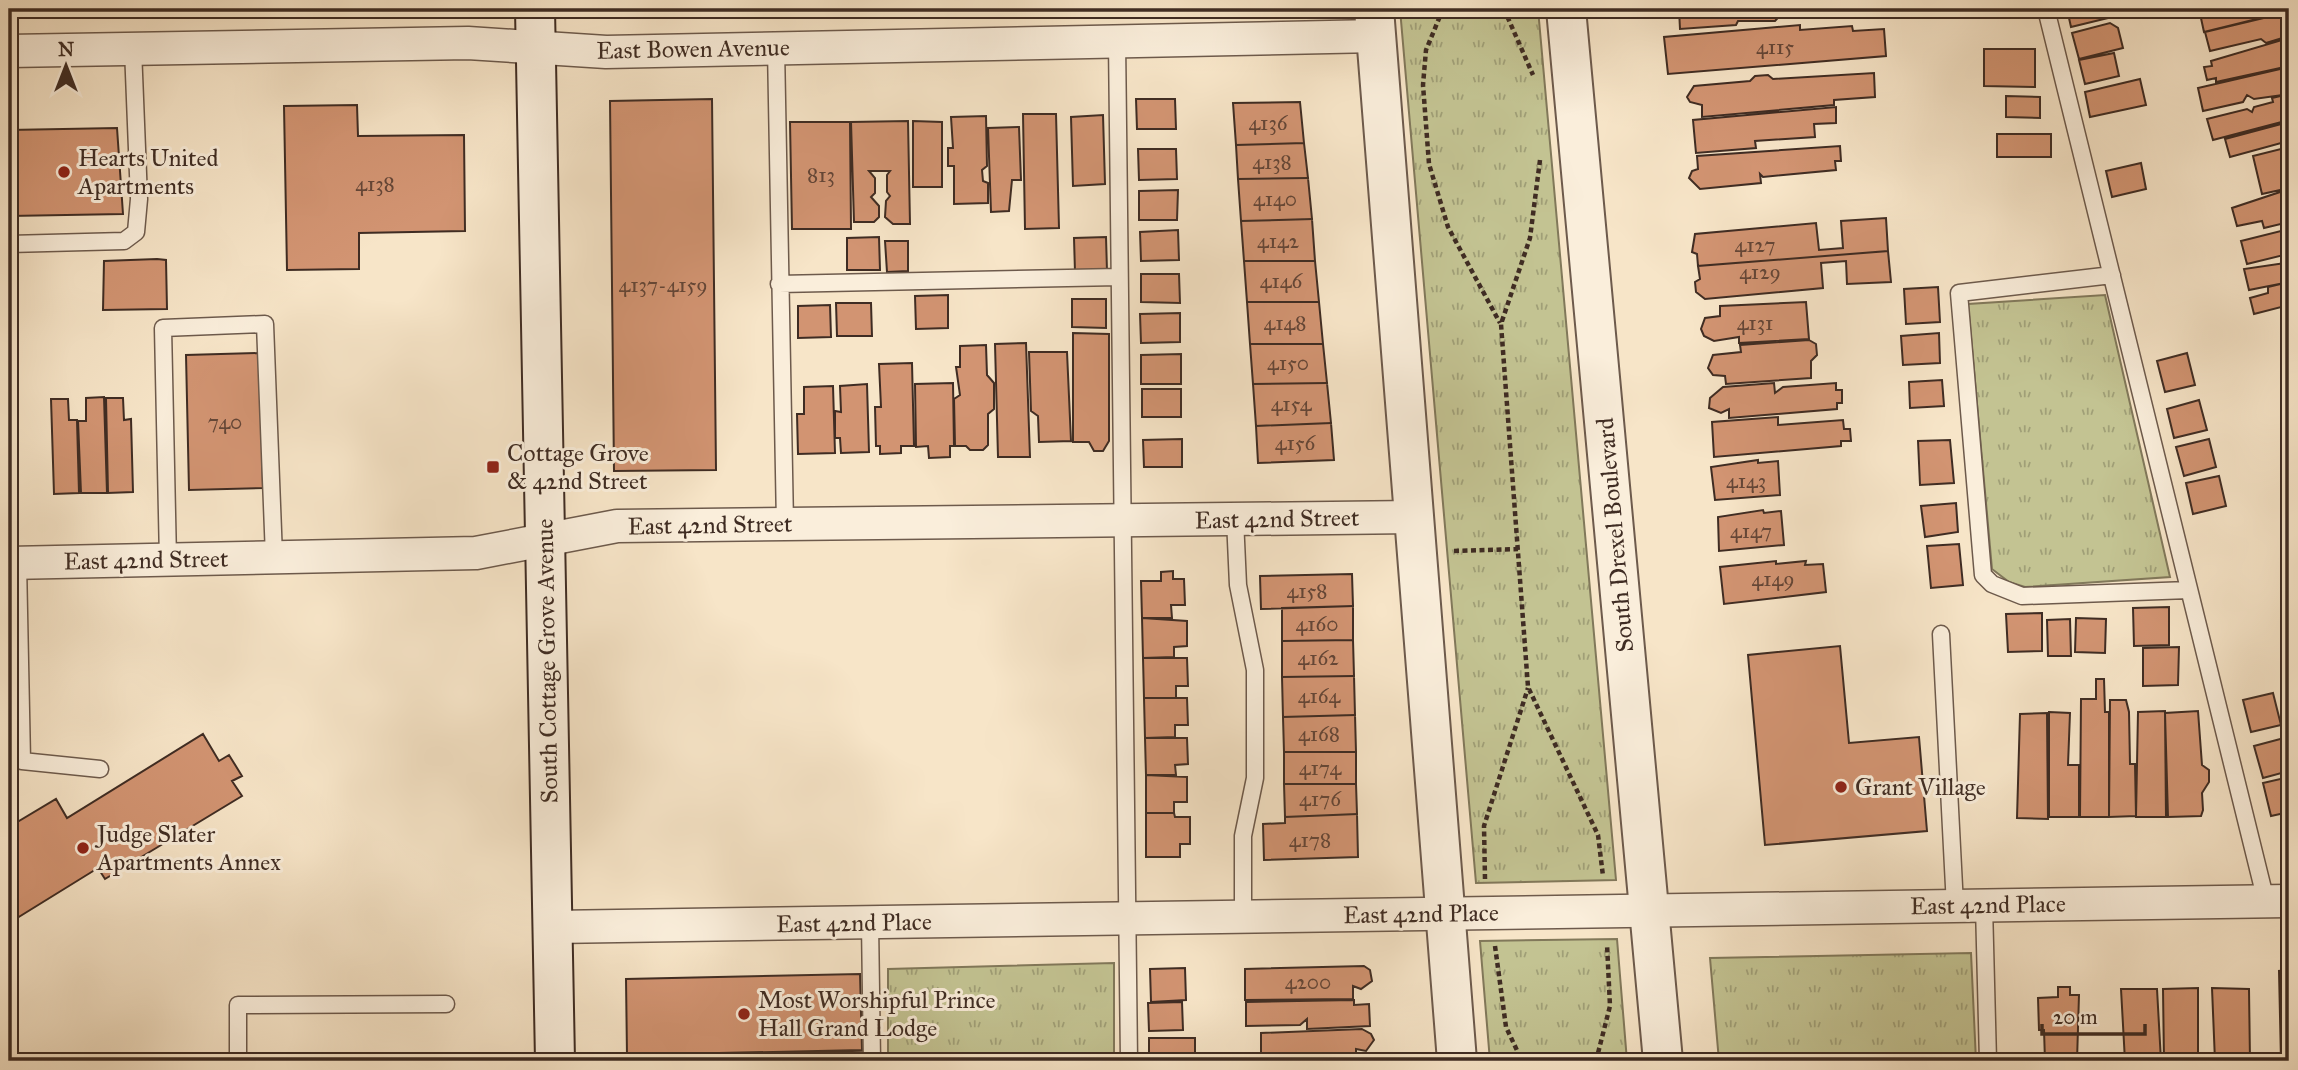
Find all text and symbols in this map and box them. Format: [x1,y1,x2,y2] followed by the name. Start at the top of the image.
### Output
[32,32,102,102] north arrow
[596,32,790,66] street label: East Bowen Avenue
[1756,34,1794,60] house number: 4115
[58,38,74,61] text: N
[1248,110,1289,136] house number: 4136
[77,143,218,201] place label: Hearts United Apartments
[1252,149,1292,175] house number: 4138
[807,162,835,188] house number: 813
[56,164,72,180] marker: Hearts United Apartments
[355,171,395,197] house number: 4138
[1253,186,1297,212] house number: 4140
[1257,228,1300,254] house number: 4142
[1735,232,1776,258] house number: 4127
[1739,259,1781,285] house number: 4129
[1260,268,1303,294] house number: 4146
[618,272,708,298] house number: 4137-4159
[1264,310,1306,336] house number: 4148
[1737,310,1773,336] house number: 4131
[1267,350,1309,376] house number: 4150
[1271,391,1313,417] house number: 4154
[208,409,242,435] house number: 740
[1590,416,1640,654] street label: South Drexel Boulevard
[1275,430,1316,456] house number: 4156
[507,438,649,496] place label: Cottage Grove & 42nd Street
[485,459,501,475] marker: Cottage Grove & 42nd Street
[1726,468,1766,494] house number: 4143
[1194,503,1360,535] street label: East 42nd Street
[627,509,793,541] street label: East 42nd Street
[530,518,564,804] street label: South Cottage Grove Avenue
[1730,518,1772,544] house number: 4147
[63,544,229,576] street label: East 42nd Street
[1752,566,1794,592] house number: 4149
[1287,578,1327,604] house number: 4158
[1296,611,1338,637] house number: 4160
[1297,645,1339,671] house number: 4162
[1298,683,1341,709] house number: 4164
[1298,721,1340,747] house number: 4168
[1299,755,1342,781] house number: 4174
[1855,772,1986,802] place label: Grant Village
[1833,779,1849,795] marker: Grant Village
[1299,786,1342,812] house number: 4176
[94,819,281,877] place label: Judge Slater Apartments Annex
[1289,827,1331,853] house number: 4178
[75,840,91,856] marker: Judge Slater Apartments Annex
[1910,889,2066,921] street label: East 42nd Place
[1343,898,1499,930] street label: East 42nd Place
[776,907,932,939] street label: East 42nd Place
[1285,969,1331,995] house number: 4200
[758,985,996,1043] place label: Most Worshipful Prince Hall Grand Lodge
[2042,993,2146,1037] scale bar
[2053,1004,2098,1030] text: 20 m
[736,1006,752,1022] marker: Most Worshipful Prince Hall Grand Lodge

